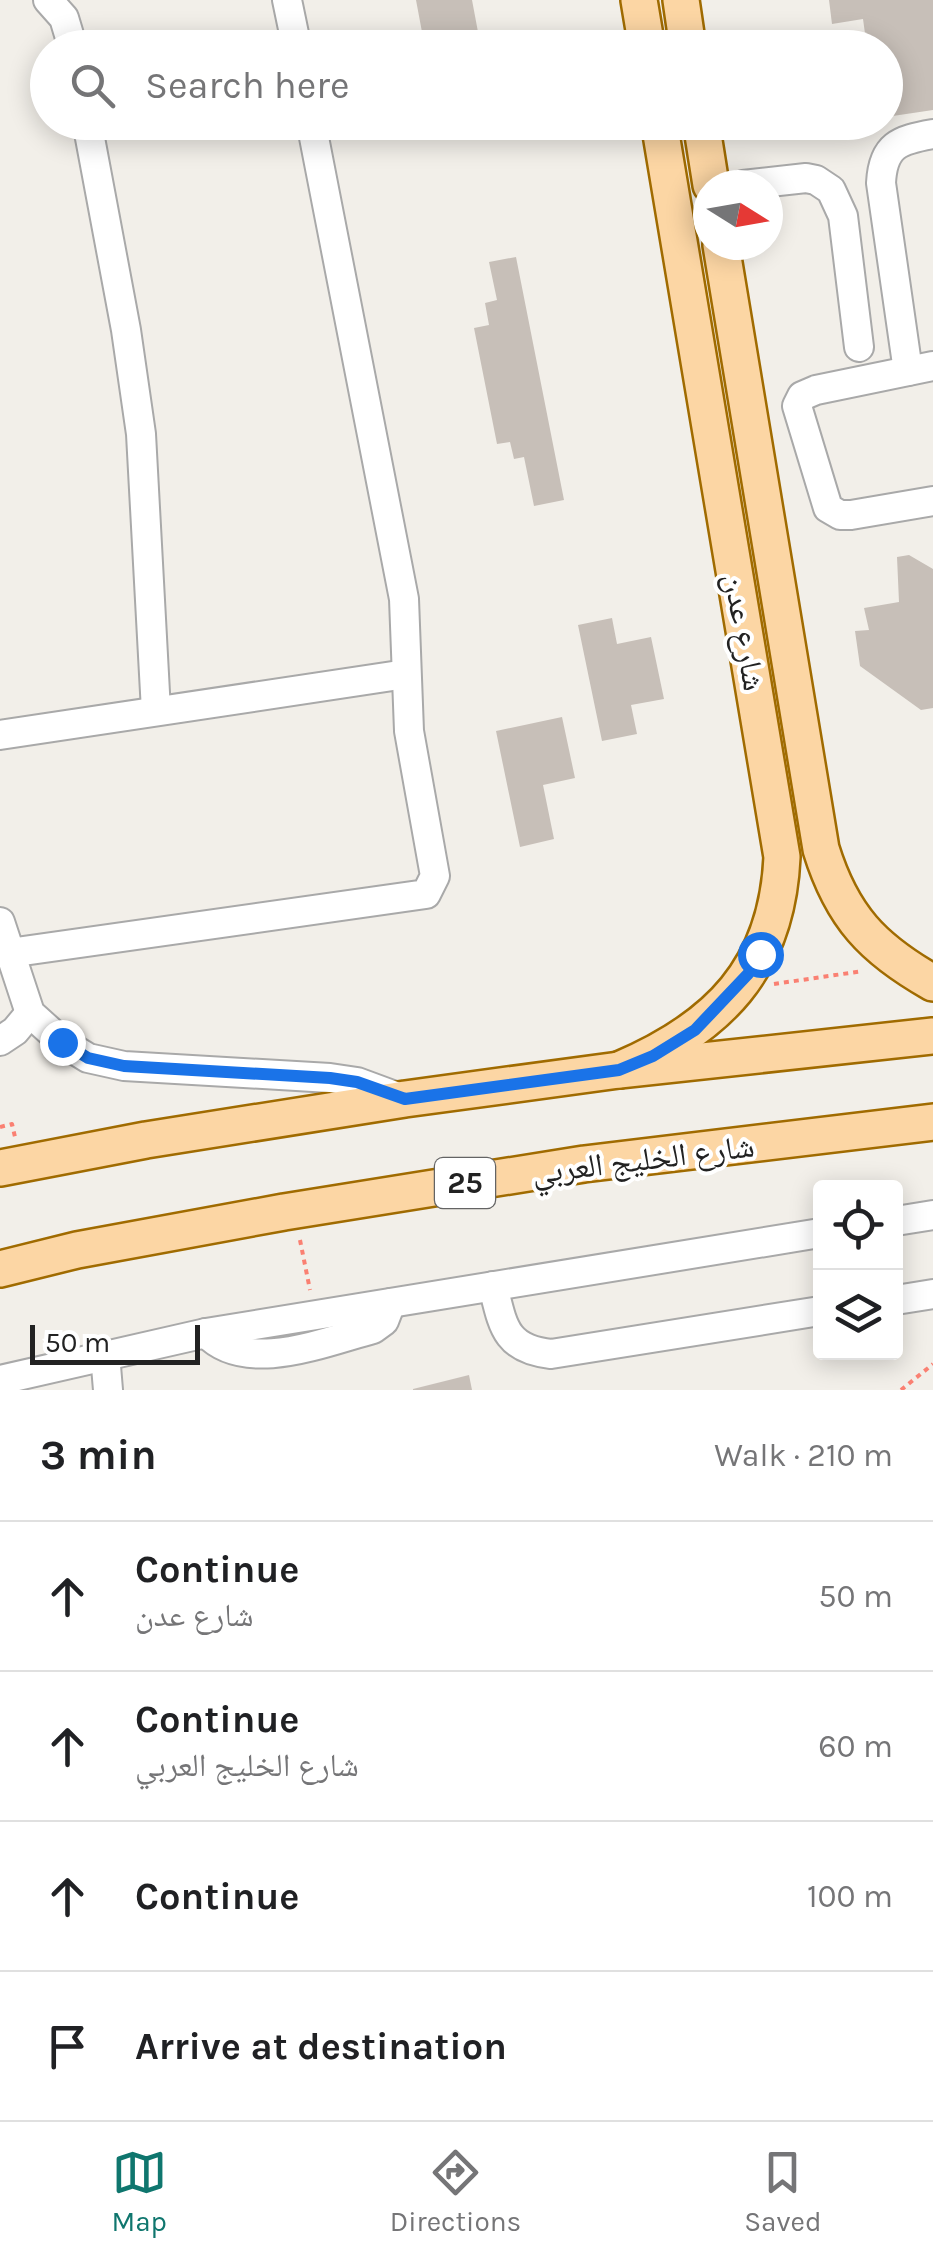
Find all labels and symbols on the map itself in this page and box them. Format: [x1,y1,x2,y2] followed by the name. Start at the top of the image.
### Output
[693,170,783,260] north arrow
[715,571,773,694] street label: شارع عدن
[738,932,784,978] route start
[40,1020,86,1066] route end
[530,1127,757,1198] street label: شارع الخليج العربي
[435,1158,495,1208] road number: 25
[30,1320,200,1364] scale bar

